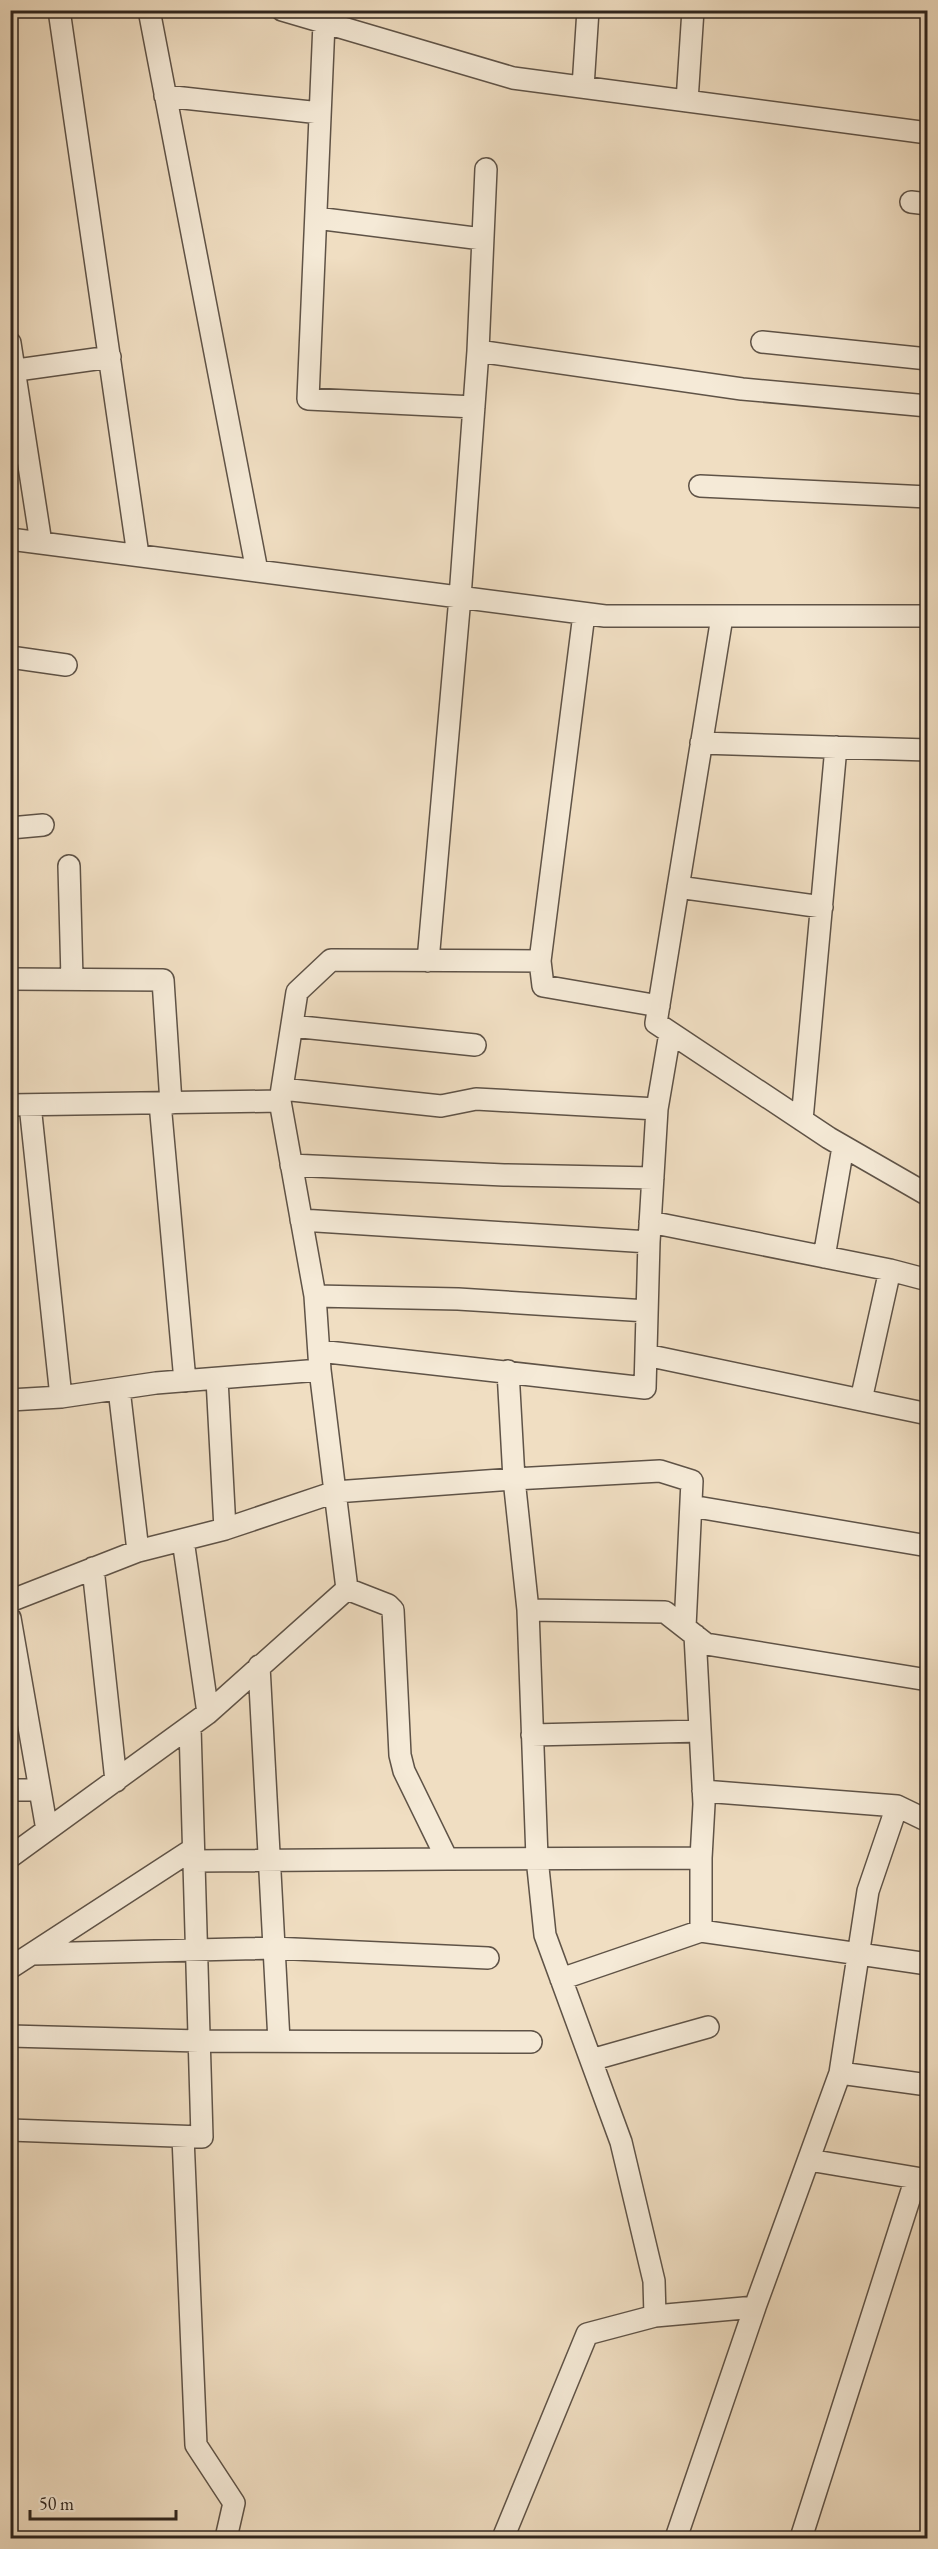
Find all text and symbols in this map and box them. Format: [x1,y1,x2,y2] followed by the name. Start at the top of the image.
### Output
[30,2483,176,2521] scale bar
[39,2492,74,2515] text: 50 m

